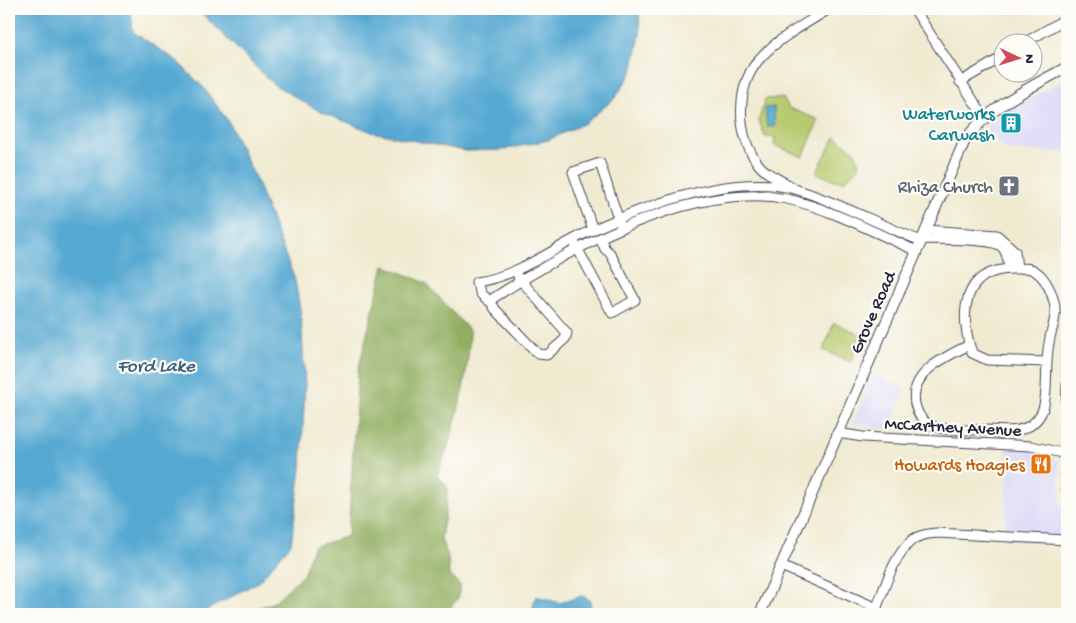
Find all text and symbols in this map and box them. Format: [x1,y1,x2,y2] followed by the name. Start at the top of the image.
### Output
[994,32,1044,82] north arrow
[1020,54,1037,64] text: N
[902,105,996,147] place label: Waterworks Carwash
[999,111,1023,135] building icon: Waterworks Carwash
[997,174,1021,198] church icon: Rhiza Church
[898,178,993,199] place label: Rhiza Church
[847,267,902,357] street label: Grove Road
[117,356,196,379] water label: Ford Lake
[884,414,1023,443] street label: McCartney Avenue
[1029,452,1053,476] restaurant icon: Howards Hoagies
[894,456,1026,477] place label: Howards Hoagies

